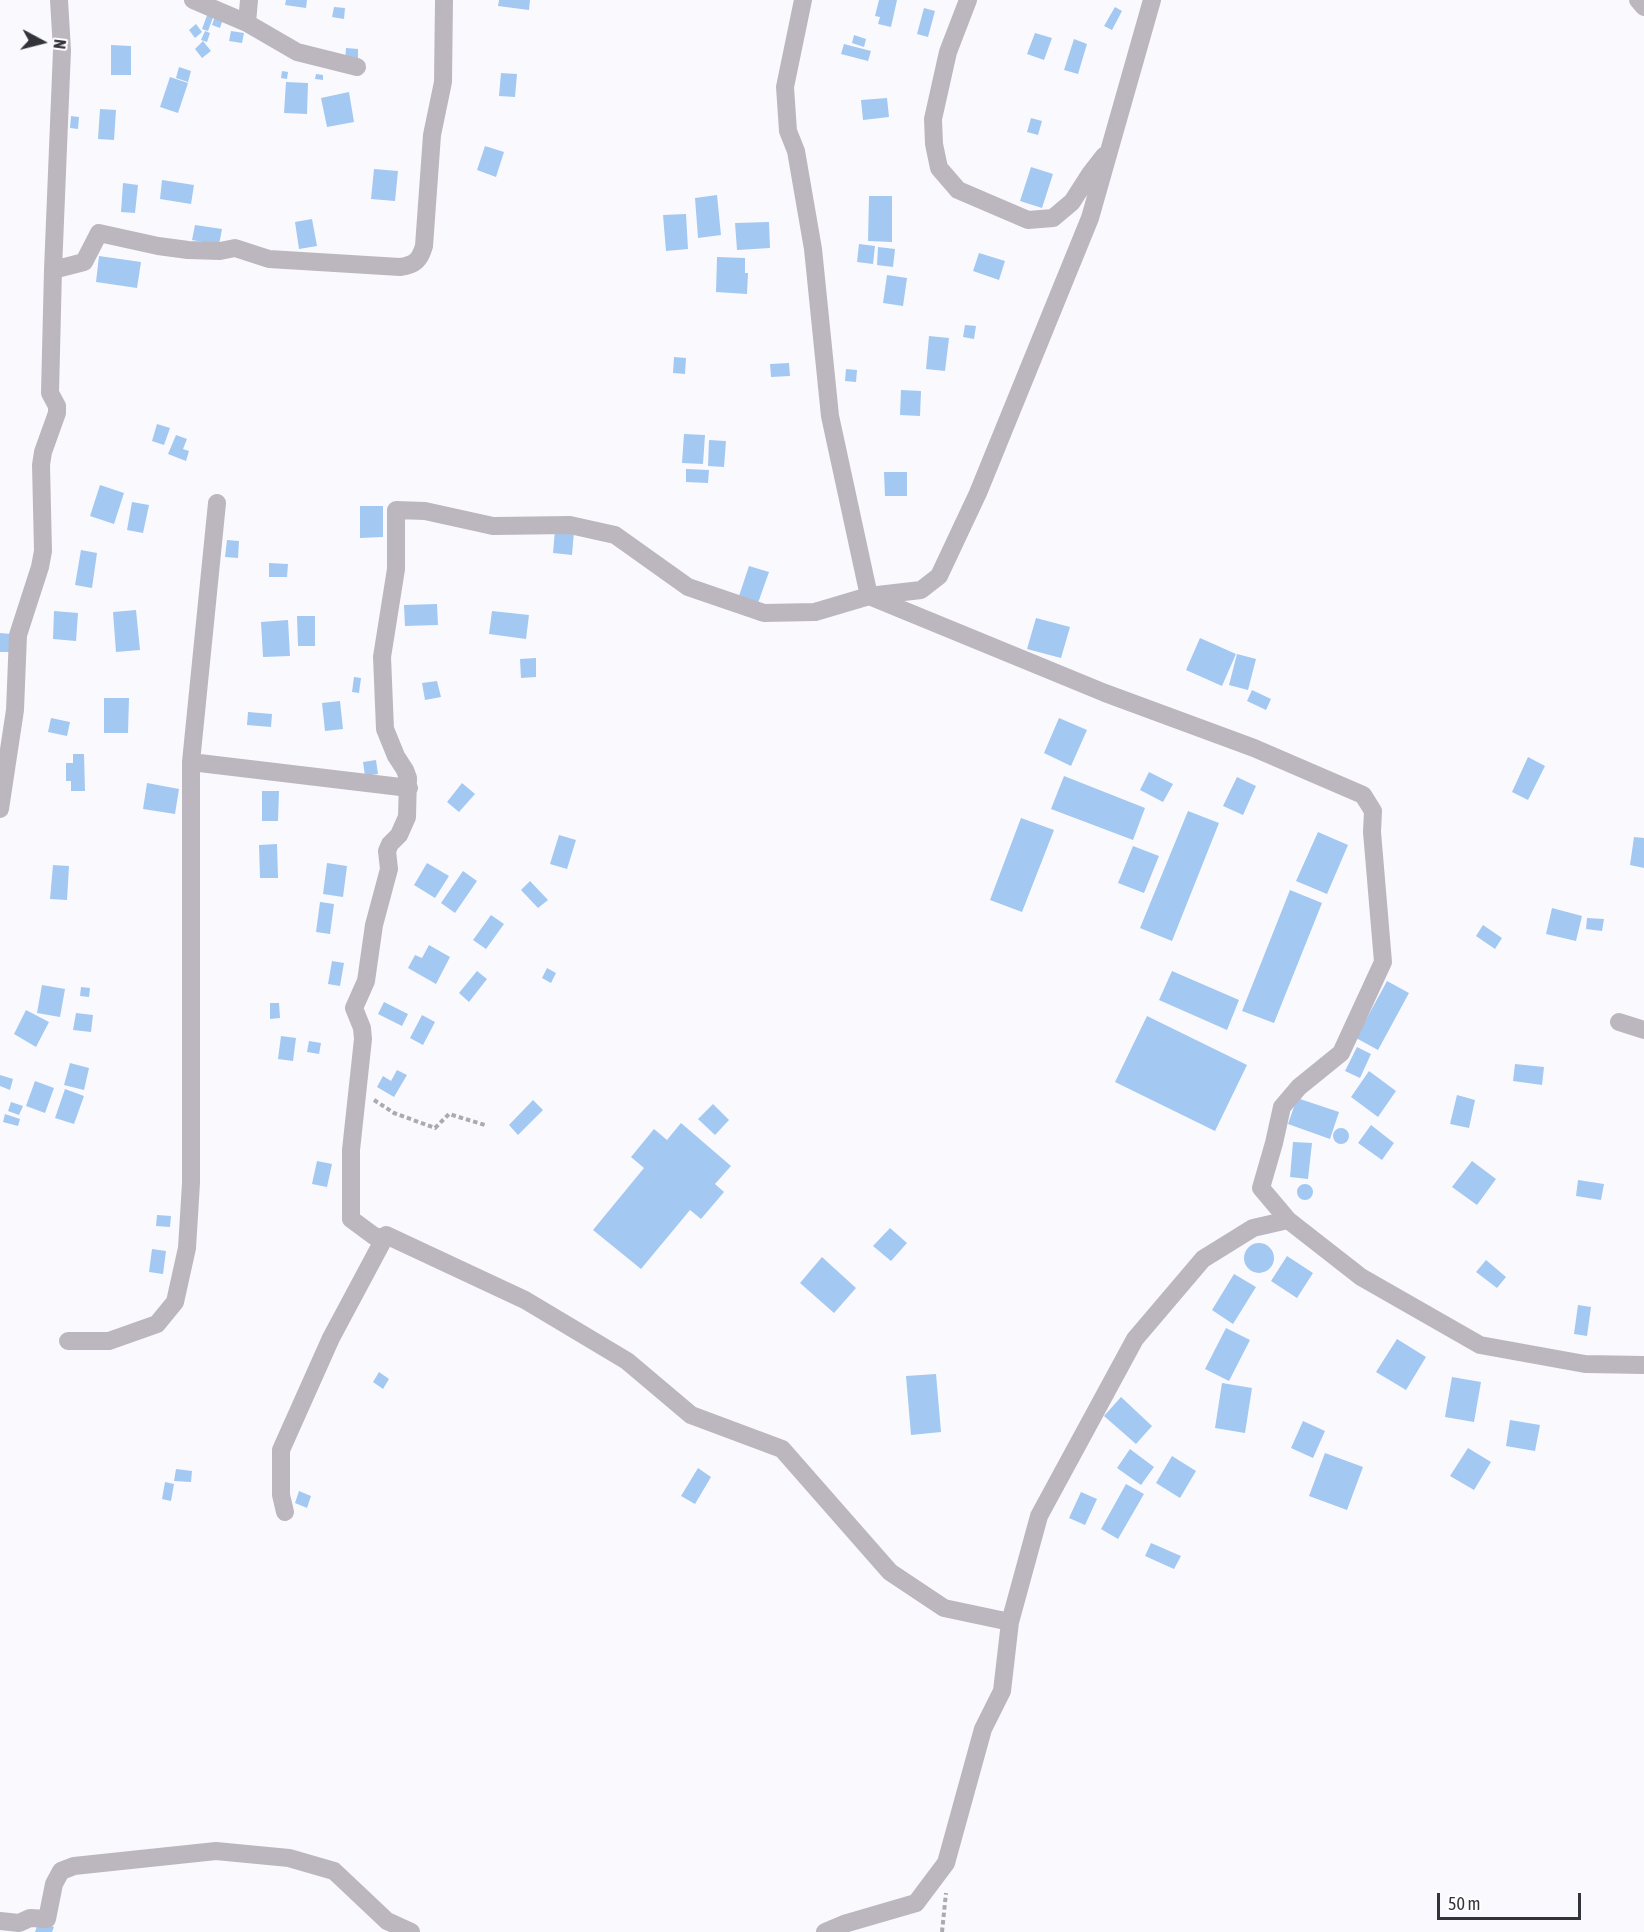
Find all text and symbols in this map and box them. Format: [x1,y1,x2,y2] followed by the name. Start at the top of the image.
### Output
[12,12,72,72] north arrow
[50,38,69,50] text: N
[1440,1881,1584,1919] scale bar
[1448,1893,1480,1914] text: 50 m

